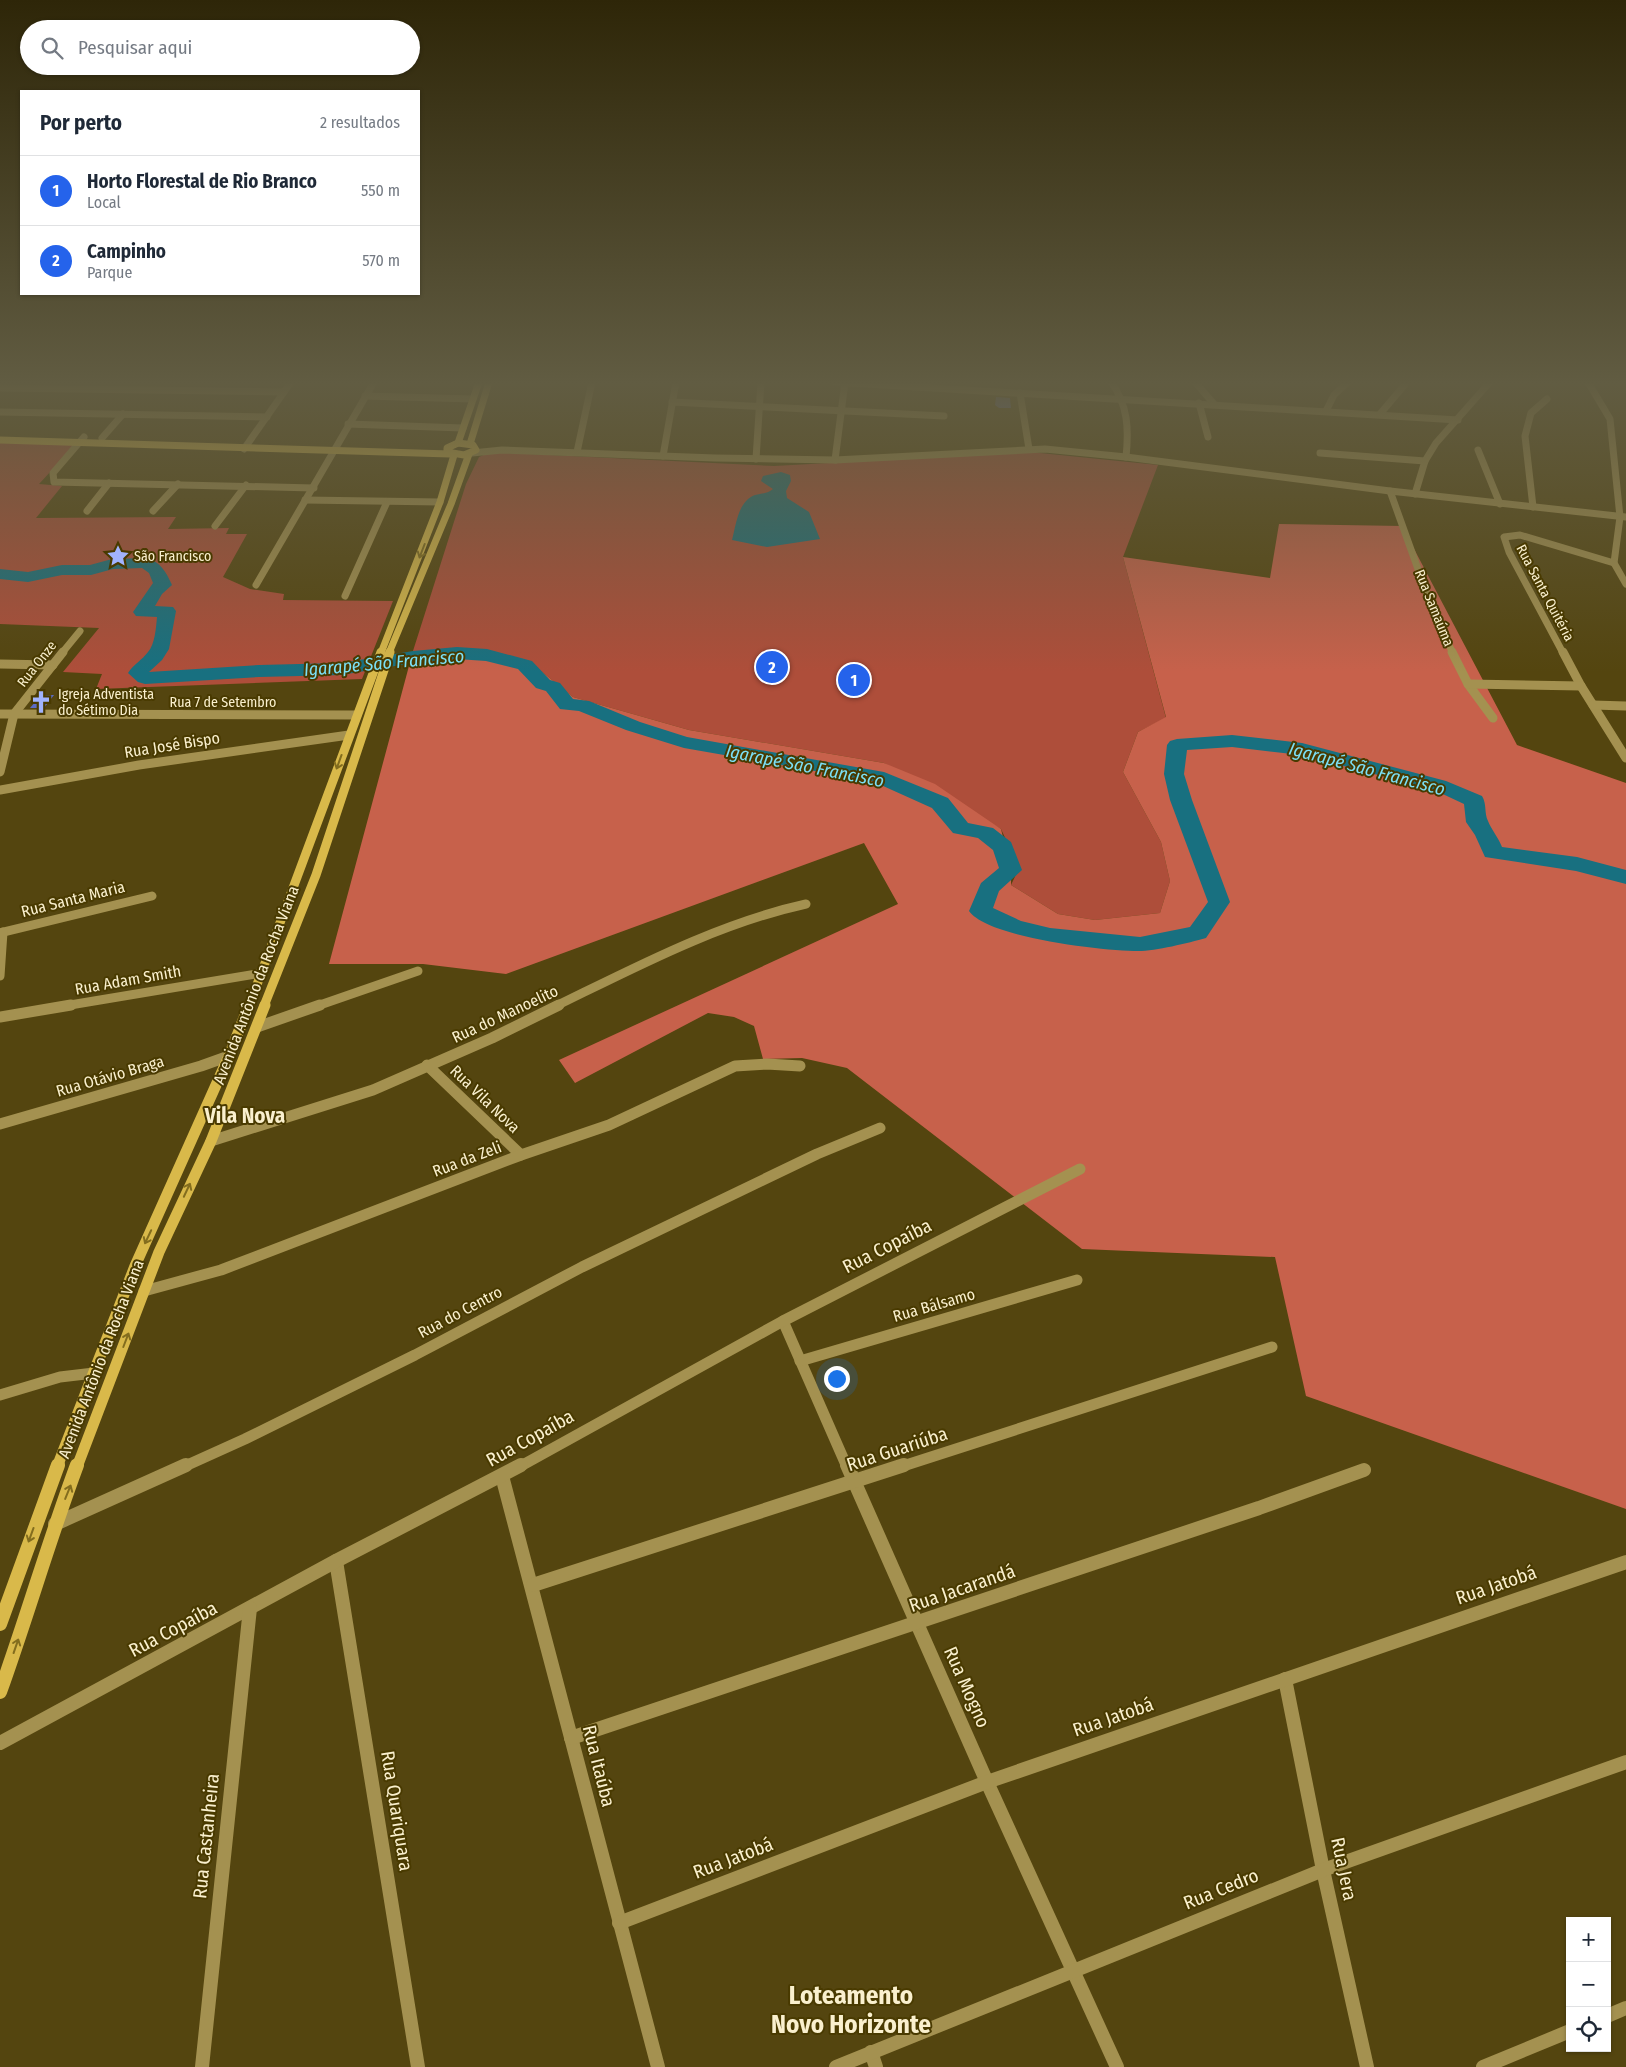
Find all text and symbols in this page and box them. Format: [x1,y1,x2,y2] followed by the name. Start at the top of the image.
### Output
[20,20,420,75] search box
[38,34,66,62] icon: search
[78,36,192,59] text: Pesquisar aqui
[40,110,122,136] text: Por perto
[320,113,400,132] text: 2 resultados
[87,170,317,193] text: Horto Florestal de Rio Branco
[53,181,59,200] text: 1
[361,181,400,200] text: 550 m
[87,193,121,212] text: Local
[87,240,166,263] text: Campinho
[52,251,60,270] text: 2
[362,251,400,270] text: 570 m
[87,263,132,282] text: Parque
[417,542,426,558] one-way arrow
[1512,542,1578,644] street label: Rua Santa Quitéria
[105,543,131,569] place icon: São Francisco
[134,548,211,565] place label: São Francisco
[1411,567,1457,649] street label: Rua Samaúma
[14,638,60,690] street label: Rua Onze
[303,645,465,681] water label: Igarapé São Francisco
[756,648,788,686] pin: 2
[838,661,870,699] pin: 1
[58,686,154,719] place label: Igreja Adventista do Sétimo Dia
[28,689,54,715] church icon: Igreja Adventista do Sétimo Dia
[170,694,277,711] street label: Rua 7 de Setembro
[123,728,221,762] street label: Rua José Bispo
[1287,738,1447,800] water label: Igarapé São Francisco
[724,740,886,792] water label: Igarapé São Francisco
[334,754,343,769] one-way arrow
[19,877,127,921] street label: Rua Santa Maria
[209,883,303,1087] street label: Avenida Antônio da Rocha Viana
[73,961,183,999] street label: Rua Adam Smith
[449,981,561,1047] street label: Rua do Manoelito
[54,1051,166,1100] street label: Rua Otávio Braga
[446,1061,524,1137] street label: Rua Vila Nova
[204,1103,285,1129] district label: Vila Nova
[430,1137,504,1181] street label: Rua da Zeli
[183,1183,193,1198] one-way arrow
[839,1214,935,1278] street label: Rua Copaíba
[143,1229,152,1244] one-way arrow
[54,1257,148,1461] street label: Avenida Antônio da Rocha Viana
[415,1282,505,1342] street label: Rua do Centro
[891,1284,977,1326] street label: Rua Bálsamo
[122,1333,131,1348] one-way arrow
[824,1366,850,1392] your location
[482,1404,578,1472] street label: Rua Copaíba
[844,1422,950,1476] street label: Rua Guariúba
[63,1485,73,1500] one-way arrow
[26,1527,35,1542] one-way arrow
[906,1559,1018,1617] street label: Rua Jacarandá
[1453,1560,1539,1610] street label: Rua Jatobá
[125,1596,221,1662] street label: Rua Copaíba
[12,1639,21,1654] one-way arrow
[939,1643,995,1731] street label: Rua Mogno
[1070,1692,1156,1742] street label: Rua Jatobá
[578,1723,620,1809] street label: Rua Itaúba
[376,1749,418,1873] street label: Rua Quariquara
[188,1772,224,1900] street label: Rua Castanheira
[690,1832,776,1884] street label: Rua Jatobá
[1326,1835,1362,1903] street label: Rua Jera
[1180,1864,1262,1914] street label: Rua Cedro
[1566,1917,1611,2052] map controls
[1566,1917,1611,1962] button: +
[1566,1962,1611,2007] button: −
[771,1981,931,2040] district label: Loteamento Novo Horizonte
[1566,2007,1611,2052] button: locate

